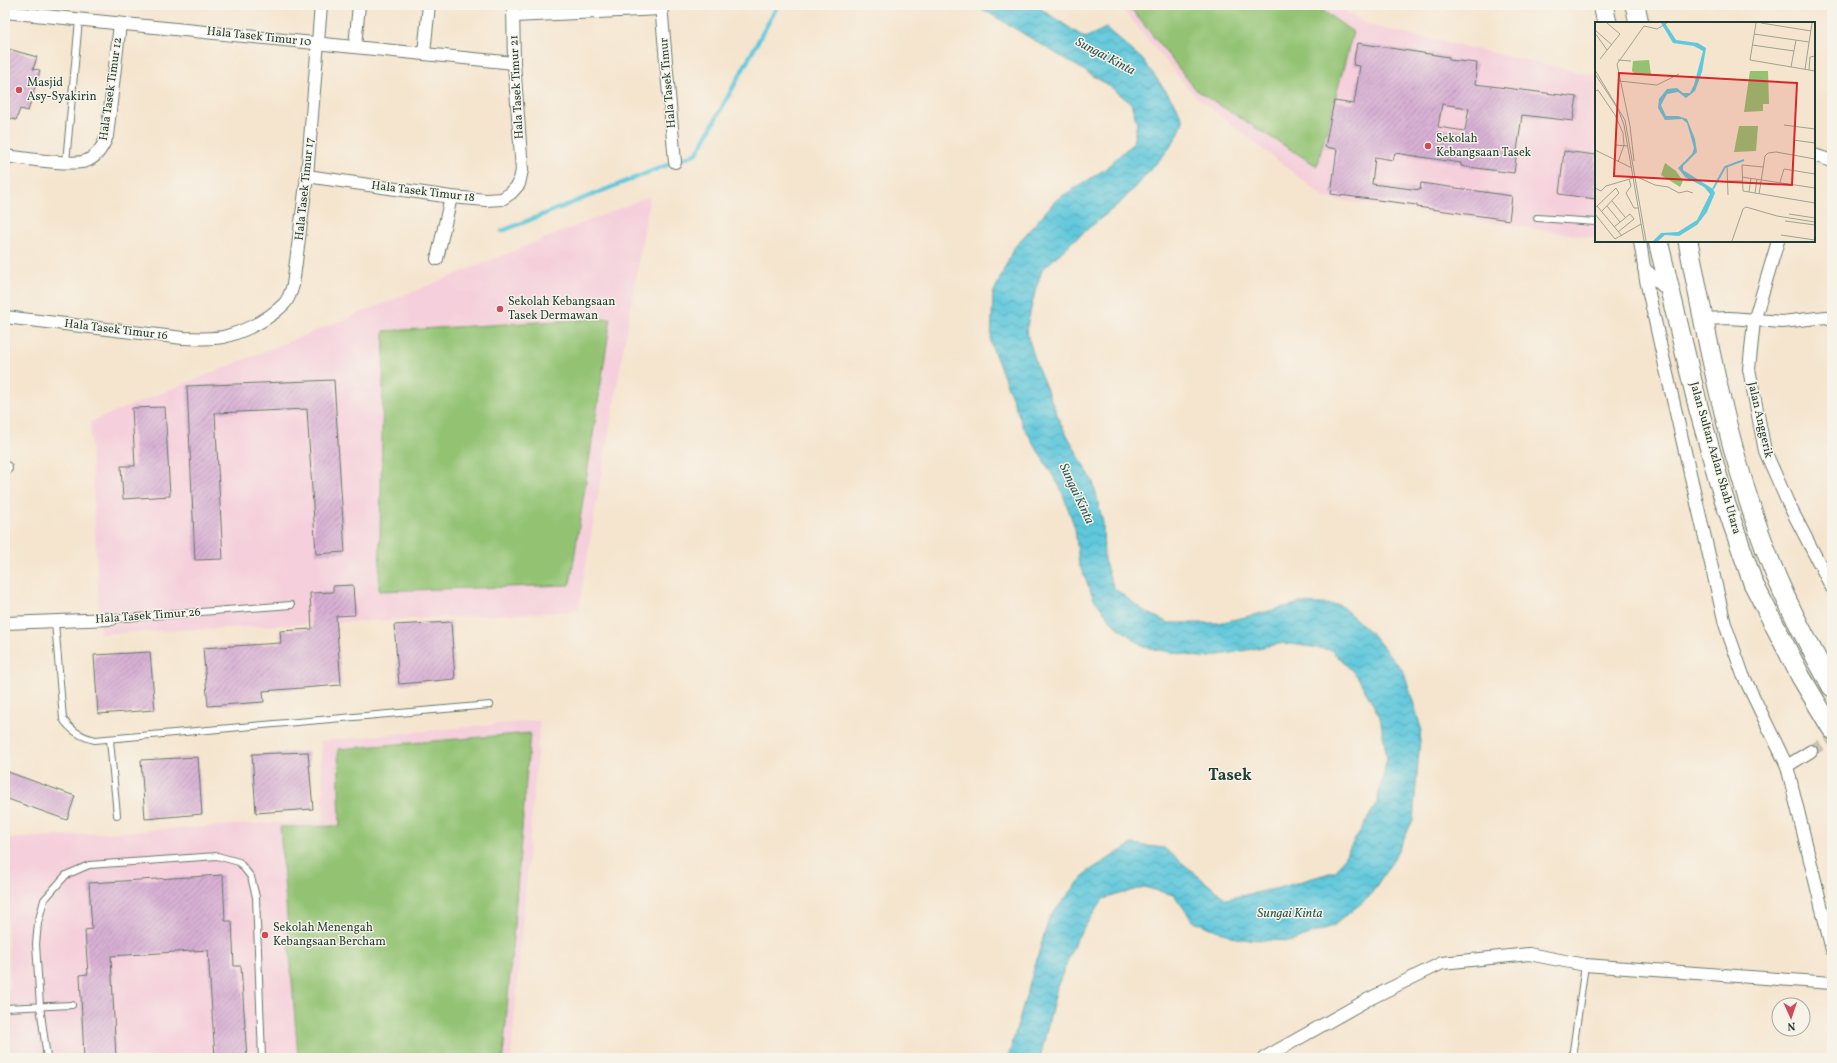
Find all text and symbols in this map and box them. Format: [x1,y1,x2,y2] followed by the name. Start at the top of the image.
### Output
[1595,22,1815,242] inset map
[206,24,312,50] street label: Hala Tasek Timur 10
[1072,34,1138,80] water label: Sungai Kinta
[506,35,528,139] street label: Hala Tasek Timur 21
[96,36,126,142] street label: Hala Tasek Timur 12
[656,37,680,129] street label: Hala Tasek Timur
[27,75,97,105] place label: Masjid Asy-Syakirin
[14,85,24,95] marker: Masjid Asy-Syakirin
[1436,131,1532,161] place label: Sekolah Kebangsaan Tasek
[292,136,318,241] street label: Hala Tasek Timur 17
[1423,141,1433,151] marker: Sekolah Kebangsaan Tasek
[370,178,476,206] street label: Hala Tasek Timur 18
[508,294,616,324] place label: Sekolah Kebangsaan Tasek Dermawan
[495,304,505,314] marker: Sekolah Kebangsaan Tasek Dermawan
[63,316,169,344] street label: Hala Tasek Timur 16
[1686,380,1744,536] street label: Jalan Sultan Azlan Shah Utara
[1743,380,1777,460] street label: Jalan Anggerik
[1054,461,1098,527] water label: Sungai Kinta
[95,604,201,628] street label: Hala Tasek Timur 26
[1208,765,1252,787] district label: Tasek
[1257,905,1323,923] water label: Sungai Kinta
[273,920,386,950] place label: Sekolah Menengah Kebangsaan Bercham
[260,930,270,940] marker: Sekolah Menengah Kebangsaan Bercham
[1771,997,1811,1037] north arrow
[1787,1018,1796,1033] text: N

